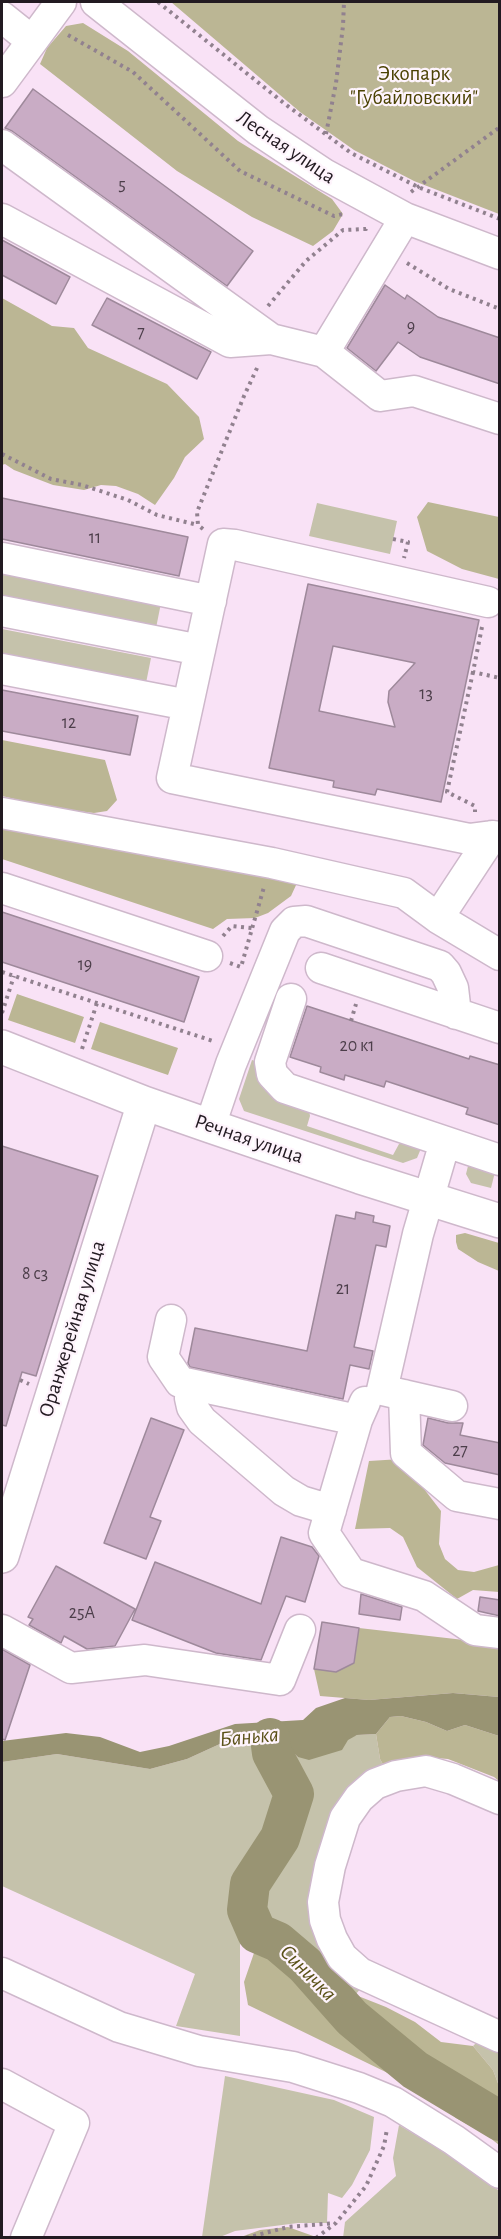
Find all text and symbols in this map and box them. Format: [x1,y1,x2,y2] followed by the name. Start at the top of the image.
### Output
[350,61,478,111] park label: Экопарк "Губайловский"
[232,105,340,189] street label: Лесная улица
[118,174,126,196] house number: 5
[407,316,415,338] house number: 9
[137,322,145,344] house number: 7
[89,527,101,549] house number: 11
[419,683,433,705] house number: 13
[62,712,76,734] house number: 12
[78,954,92,976] house number: 19
[339,1035,375,1057] house number: 20 к1
[191,1109,307,1169] street label: Речная улица
[33,1238,111,1420] street label: Оранжерейная улица
[22,1263,48,1285] house number: 8 с3
[336,1278,350,1300] house number: 21
[452,1440,468,1462] house number: 27
[69,1602,95,1624] house number: 25А
[218,1721,280,1753] water label: Банька
[274,1939,342,2007] water label: Синичка

